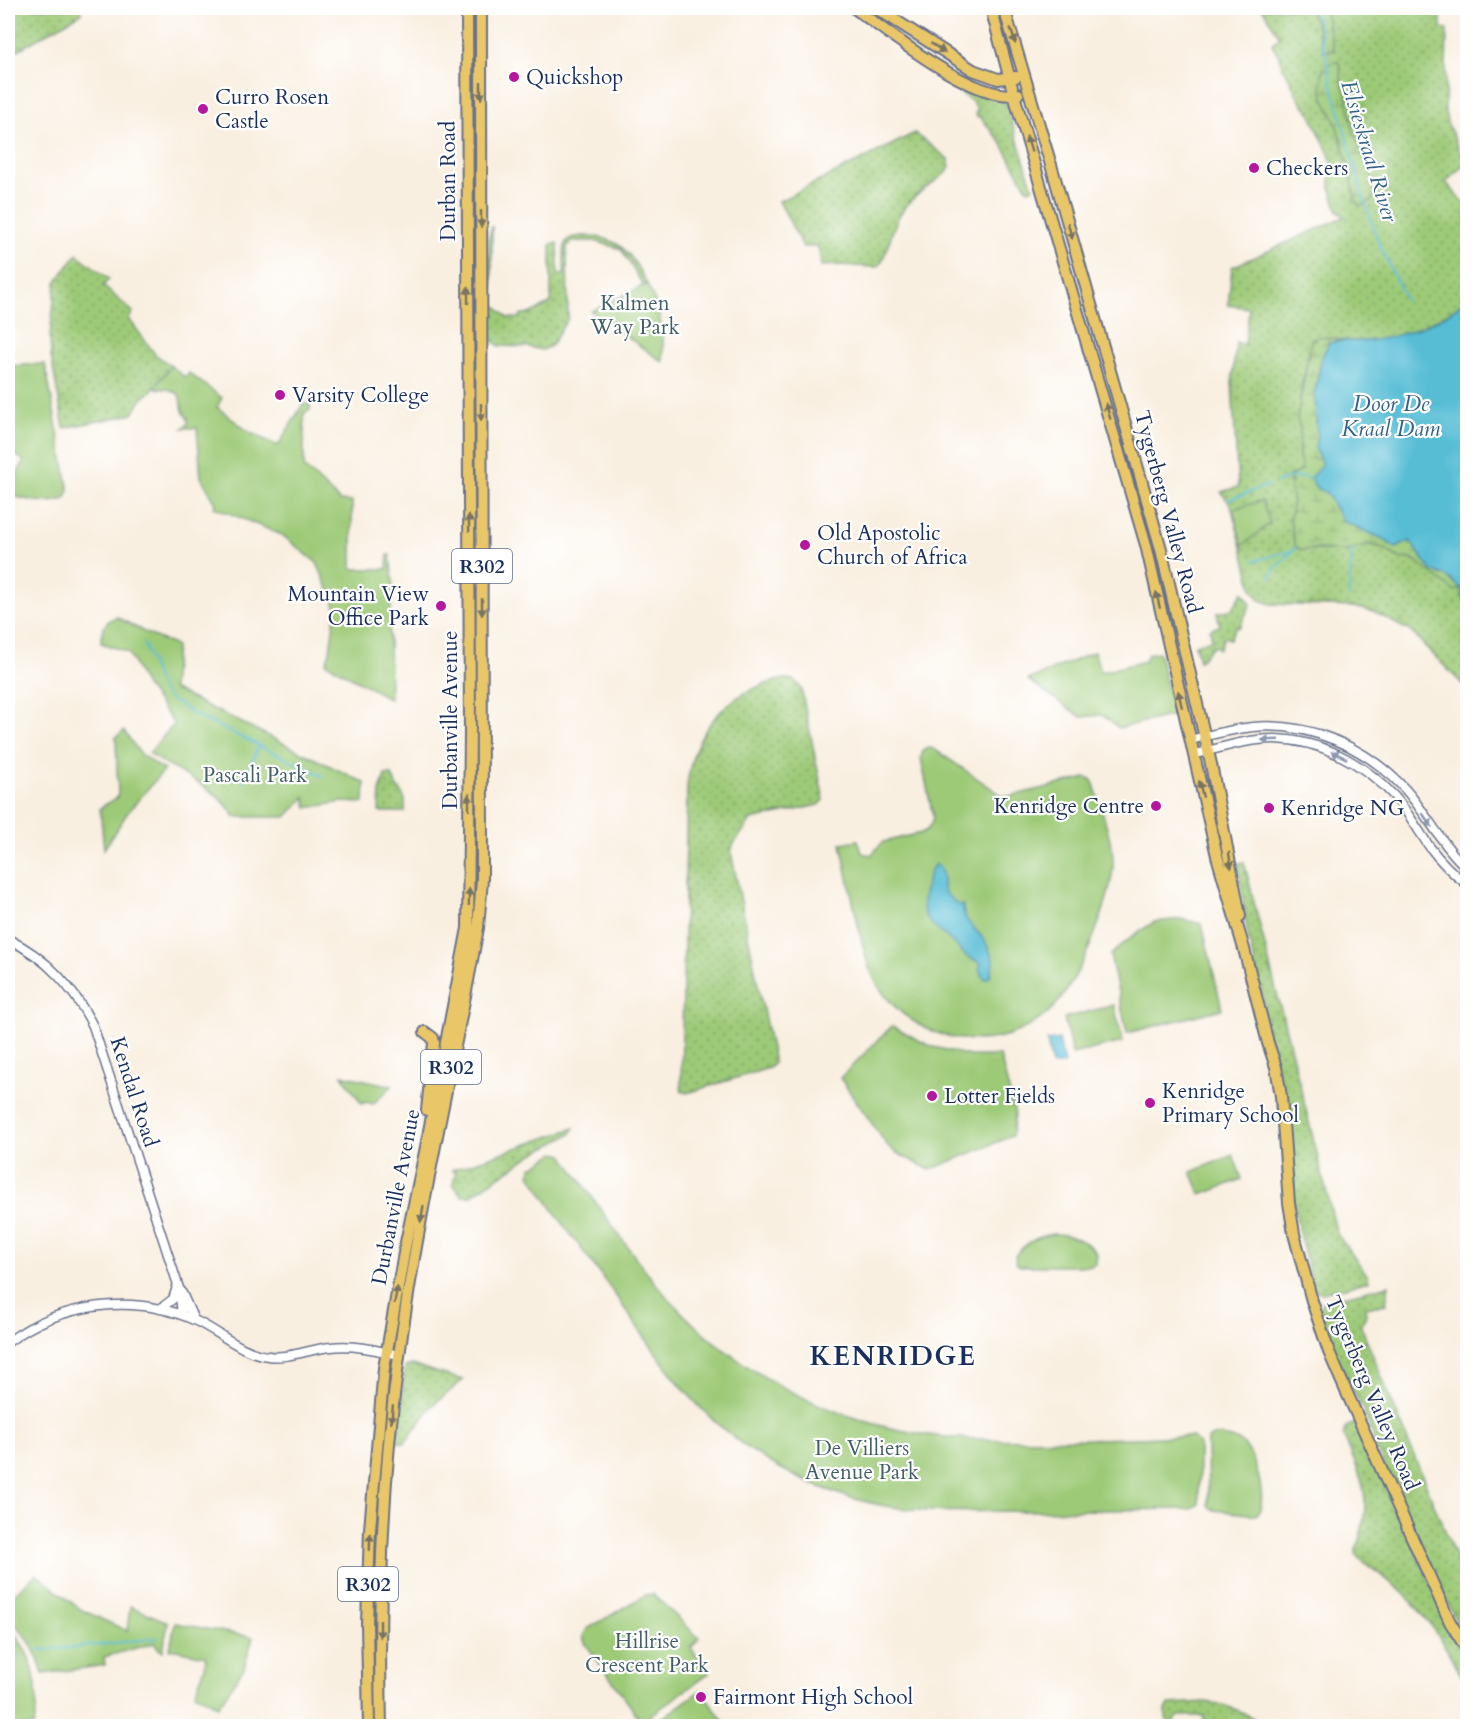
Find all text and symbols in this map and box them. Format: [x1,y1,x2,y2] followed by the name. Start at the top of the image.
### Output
[1009,27,1018,45] one-way arrow
[930,43,947,54] one-way arrow
[526,63,623,92] place label: Quickshop
[507,70,521,84] marker: Quickshop
[1333,77,1405,226] water label: Elsieskraal River
[476,81,486,100] one-way arrow
[215,83,329,136] place label: Curro Rosen Castle
[196,102,210,116] marker: Curro Rosen Castle
[434,121,463,241] street label: Durban Road
[1024,135,1033,153] one-way arrow
[1266,154,1348,183] place label: Checkers
[1247,161,1261,175] marker: Checkers
[476,209,486,228] one-way arrow
[1066,222,1075,240] one-way arrow
[463,286,473,305] one-way arrow
[589,289,680,342] park label: Kalmen Way Park
[292,381,429,410] place label: Varsity College
[273,388,287,402] marker: Varsity College
[1342,389,1441,444] water label: Door De Kraal Dam
[1103,402,1112,420] one-way arrow
[476,403,486,422] one-way arrow
[1127,407,1209,617] street label: Tygerberg Valley Road
[464,513,474,532] one-way arrow
[817,519,967,572] place label: Old Apostolic Church of Africa
[798,538,812,552] marker: Old Apostolic Church of Africa
[452,549,512,583] road number: R302
[288,580,430,633] place label: Mountain View Office Park
[1153,590,1162,609] one-way arrow
[477,598,487,617] one-way arrow
[434,599,448,613] marker: Mountain View Office Park
[436,630,465,810] street label: Durbanville Avenue
[1175,689,1185,708] one-way arrow
[1261,735,1280,744] one-way arrow
[1331,750,1348,759] one-way arrow
[203,761,308,790] park label: Pascali Park
[1196,780,1206,799] one-way arrow
[464,792,474,811] one-way arrow
[994,792,1144,821] place label: Kenridge Centre
[1281,794,1405,823] place label: Kenridge NG
[1149,799,1163,813] marker: Kenridge Centre
[1262,801,1276,815] marker: Kenridge NG
[1421,812,1432,828] one-way arrow
[1225,851,1234,870] one-way arrow
[464,888,473,907] one-way arrow
[103,1033,165,1151] street label: Kendal Road
[421,1050,481,1084] road number: R302
[1162,1077,1299,1130] place label: Kenridge Primary School
[944,1082,1055,1111] place label: Lotter Fields
[925,1089,939,1103] marker: Lotter Fields
[1143,1096,1157,1110] marker: Kenridge Primary School
[365,1106,427,1288] street label: Durbanville Avenue
[417,1205,426,1224] one-way arrow
[392,1285,401,1304] one-way arrow
[1318,1291,1426,1495] street label: Tygerberg Valley Road
[809,1338,977,1375] district label: KENRIDGE
[387,1404,397,1423] one-way arrow
[805,1434,920,1487] park label: De Villiers Avenue Park
[365,1533,375,1552] one-way arrow
[338,1567,398,1601] road number: R302
[375,1620,385,1639] one-way arrow
[585,1627,710,1680] park label: Hillrise Crescent Park
[713,1683,913,1712] place label: Fairmont High School
[694,1690,708,1704] marker: Fairmont High School

